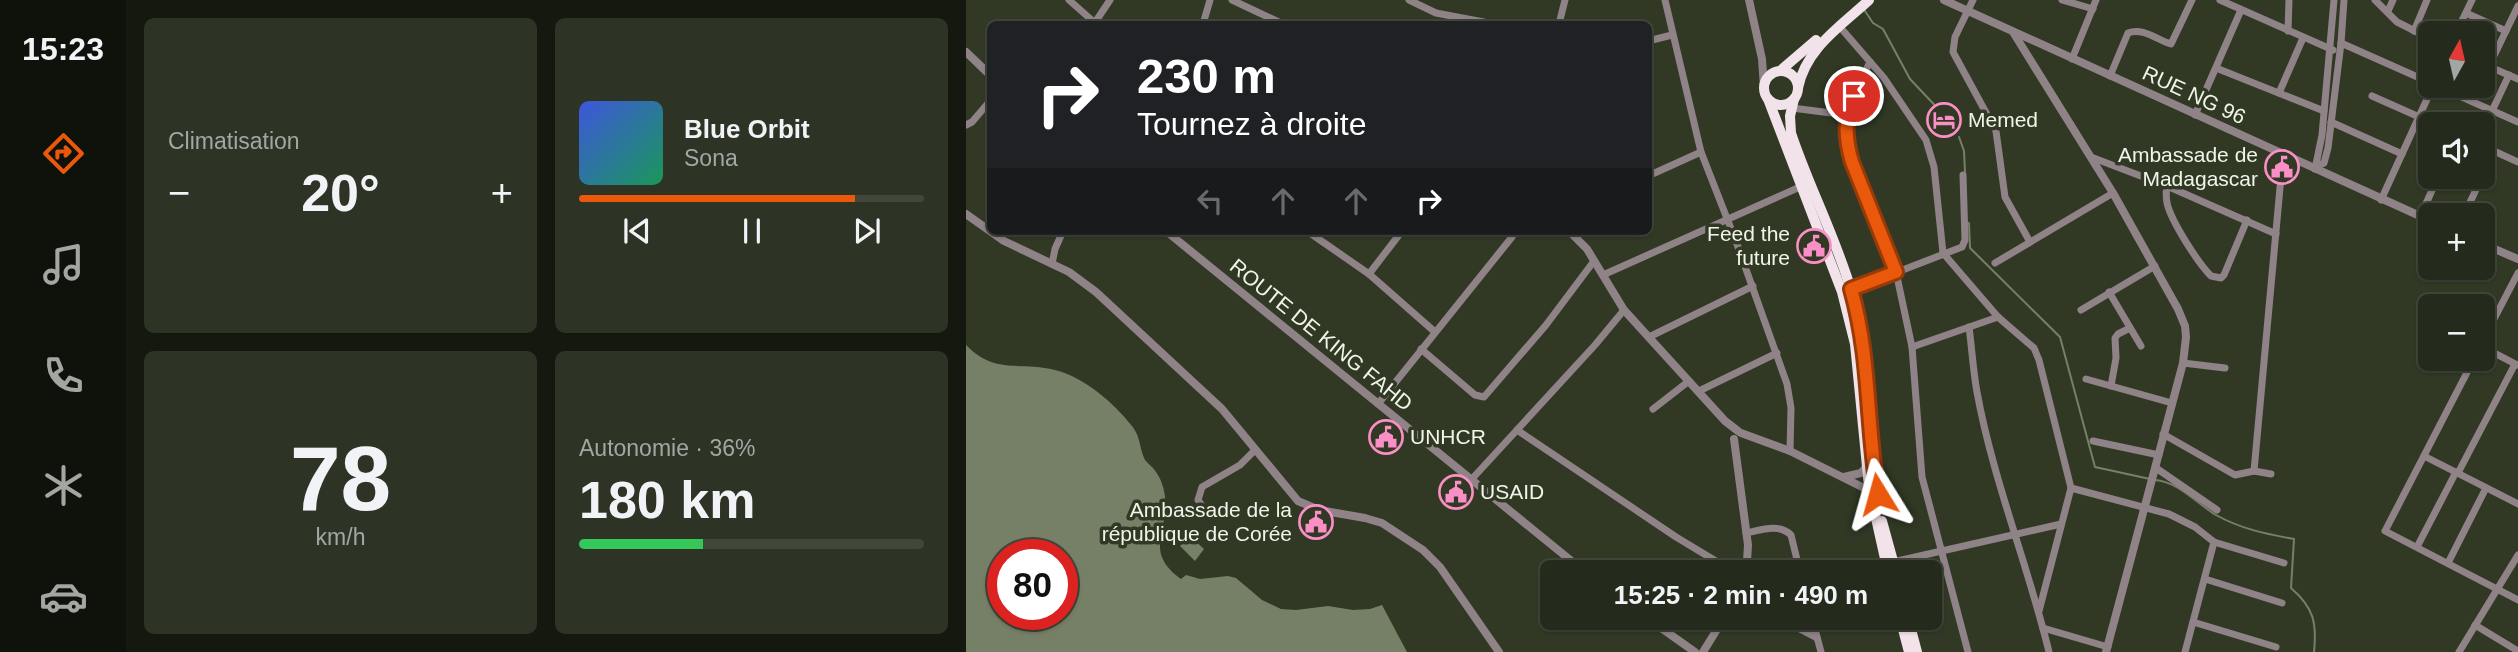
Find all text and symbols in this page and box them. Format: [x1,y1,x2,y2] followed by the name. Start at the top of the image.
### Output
[2418,21,2496,98] north arrow
[2418,21,2495,371] map controls
[22,31,104,67] text: 15:23
[1022,49,1113,140] icon: right
[1137,49,1276,103] text: 230 m
[2139,61,2249,128] street label: RUE NG 96
[1824,66,1884,126] pin
[1835,77,1873,115] icon: arrive
[1925,101,1963,139] hotel icon: Memed
[1137,106,1366,142] text: Tournez à droite
[1968,108,2038,131] place label: Memed
[2418,112,2495,189] button: sound
[684,114,810,144] text: Blue Orbit
[168,128,300,154] text: Climatisation
[39,129,88,178] icon: directions
[2118,143,2258,190] place label: Ambassade de Madagascar
[684,145,738,171] text: Sona
[2263,148,2301,186] public building icon: Ambassade de Madagascar
[301,164,380,222] text: 20°
[168,172,190,214] text: −
[491,172,513,214] text: +
[1191,182,1229,220] icon: left
[1264,182,1302,220] icon: ahead
[1337,182,1375,220] icon: ahead
[1410,182,1448,220] icon: right
[2418,203,2495,280] button: +
[618,212,656,250] icon: previous
[733,212,771,250] icon: pause
[848,212,886,250] icon: next
[1707,222,1790,269] place label: Feed the future
[1795,227,1833,265] public building icon: Feed the future
[39,240,88,289] icon: music
[1226,254,1417,415] street label: ROUTE DE KING FAHD
[2418,294,2495,371] button: −
[39,351,88,400] icon: phone
[1367,418,1405,456] public building icon: UNHCR
[1410,425,1486,448] place label: UNHCR
[290,428,391,529] text: 78
[579,435,755,461] text: Autonomie · 36%
[1841,457,1915,531] position arrow
[39,461,88,510] icon: climate
[579,471,755,529] text: 180 km
[1437,473,1475,511] public building icon: USAID
[1480,480,1544,503] place label: USAID
[1102,498,1292,545] place label: Ambassade de la république de Corée
[1297,503,1335,541] public building icon: Ambassade de la république de Corée
[316,524,365,550] text: km/h
[987,539,1078,630] speed limit sign: 80
[39,572,88,621] icon: car
[1614,580,1868,610] text: 15:25 · 2 min · 490 m

